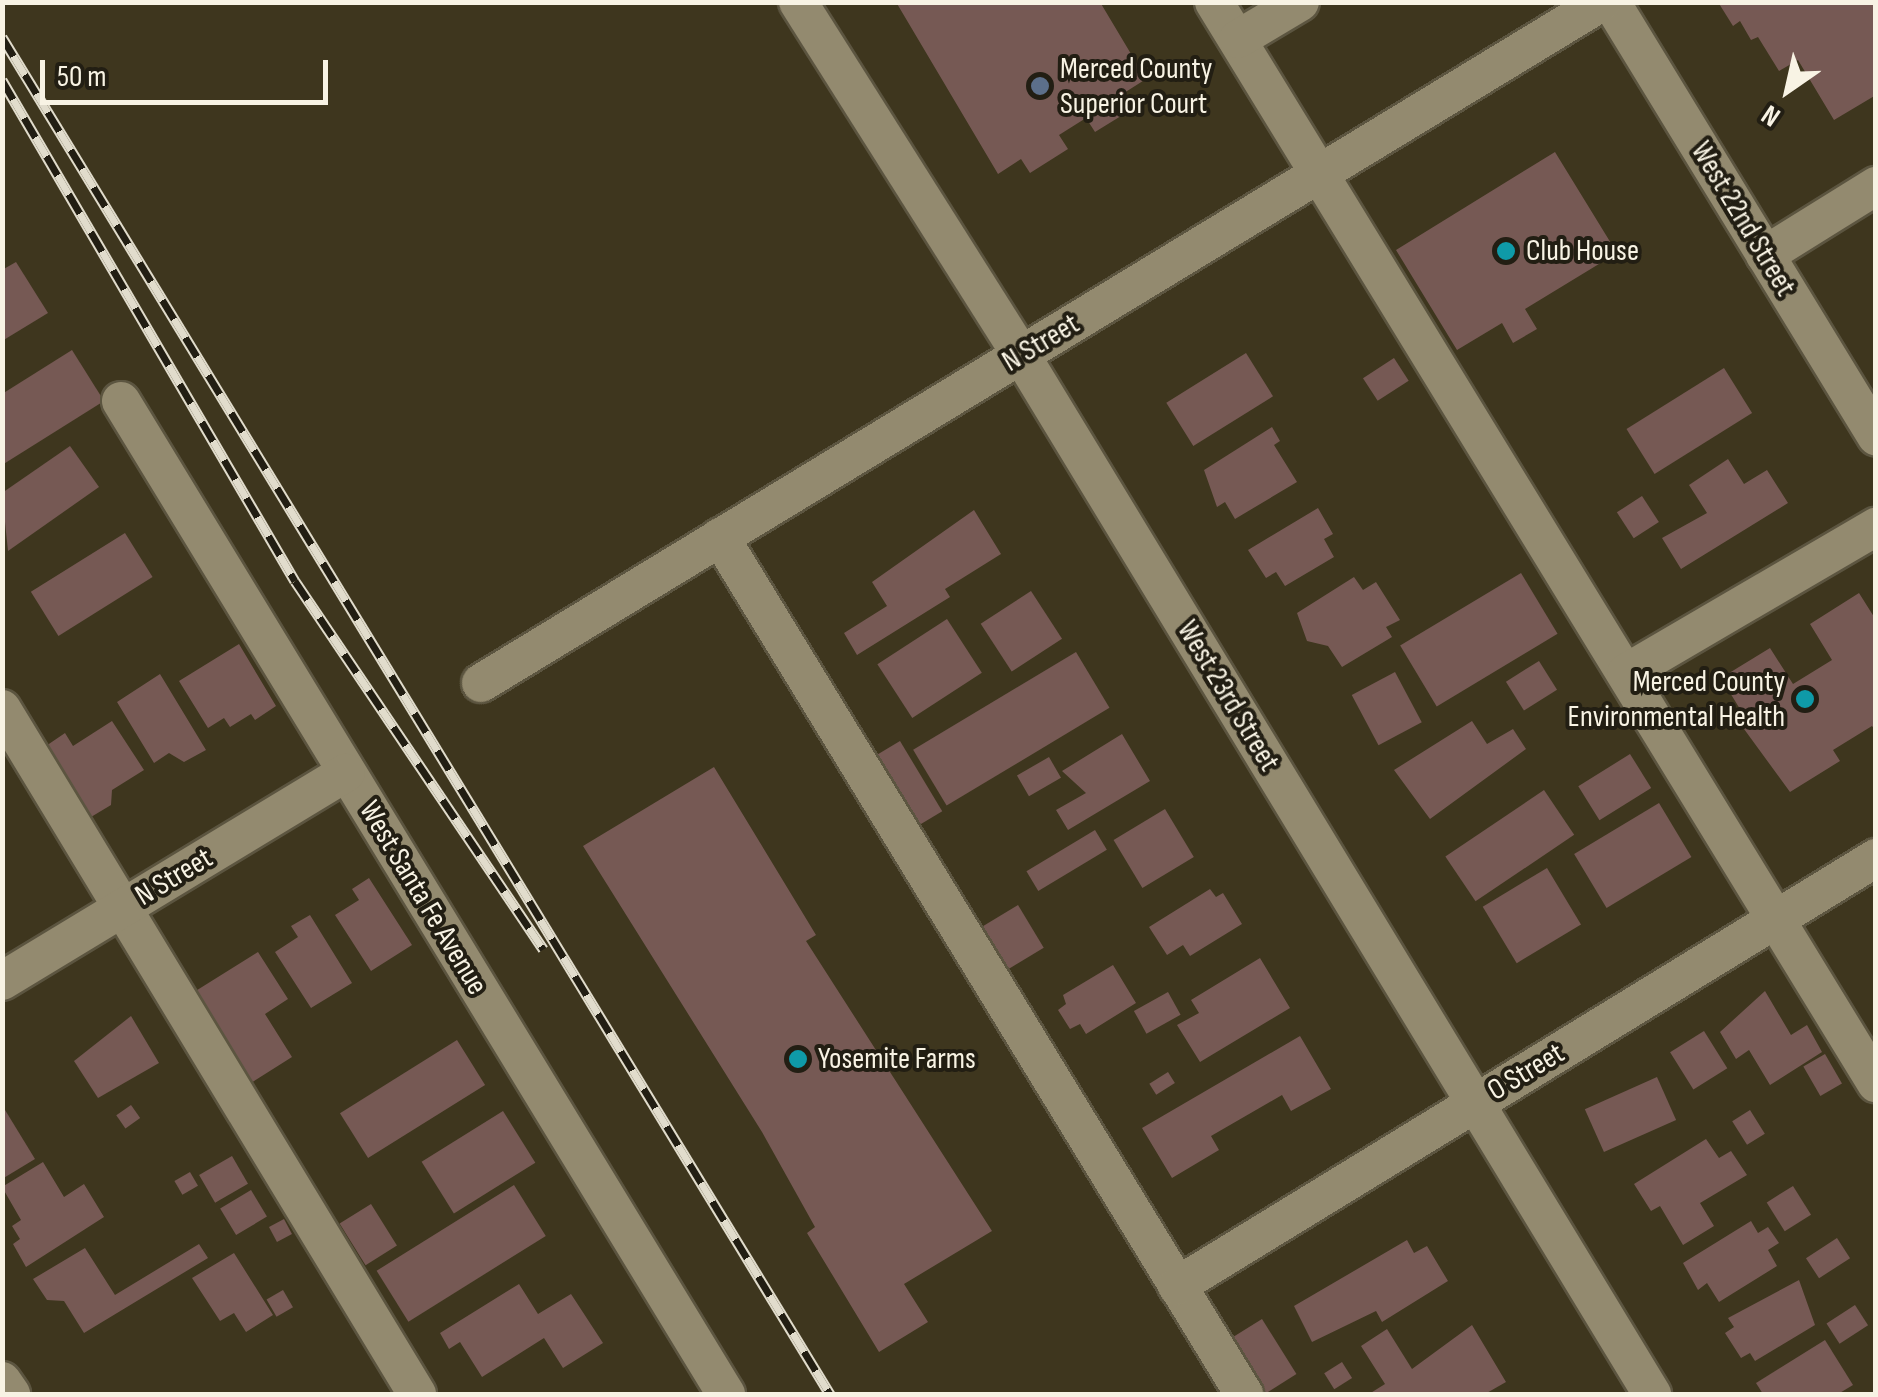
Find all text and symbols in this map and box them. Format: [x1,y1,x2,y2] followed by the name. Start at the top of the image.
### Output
[45,40,332,102] scale bar
[1738,40,1838,140] north arrow
[1060,51,1212,122] place label: Merced County Superior Court
[57,59,106,95] text: 50 m
[1029,75,1051,97] marker: Merced County Superior Court
[1756,97,1786,133] text: N
[1683,135,1803,303] street label: West 22nd Street
[1526,233,1639,269] place label: Club House
[1495,240,1517,262] marker: Club House
[996,306,1086,380] street label: N Street
[1169,614,1287,778] street label: West 23rd Street
[1568,664,1785,734] place label: Merced County Environmental Health
[1794,688,1816,710] marker: Merced County Environmental Health
[351,795,495,1001] street label: West Santa Fe Avenue
[129,840,219,914] street label: N Street
[1481,1035,1571,1109] street label: O Street
[818,1041,976,1077] place label: Yosemite Farms
[787,1048,809,1070] marker: Yosemite Farms

